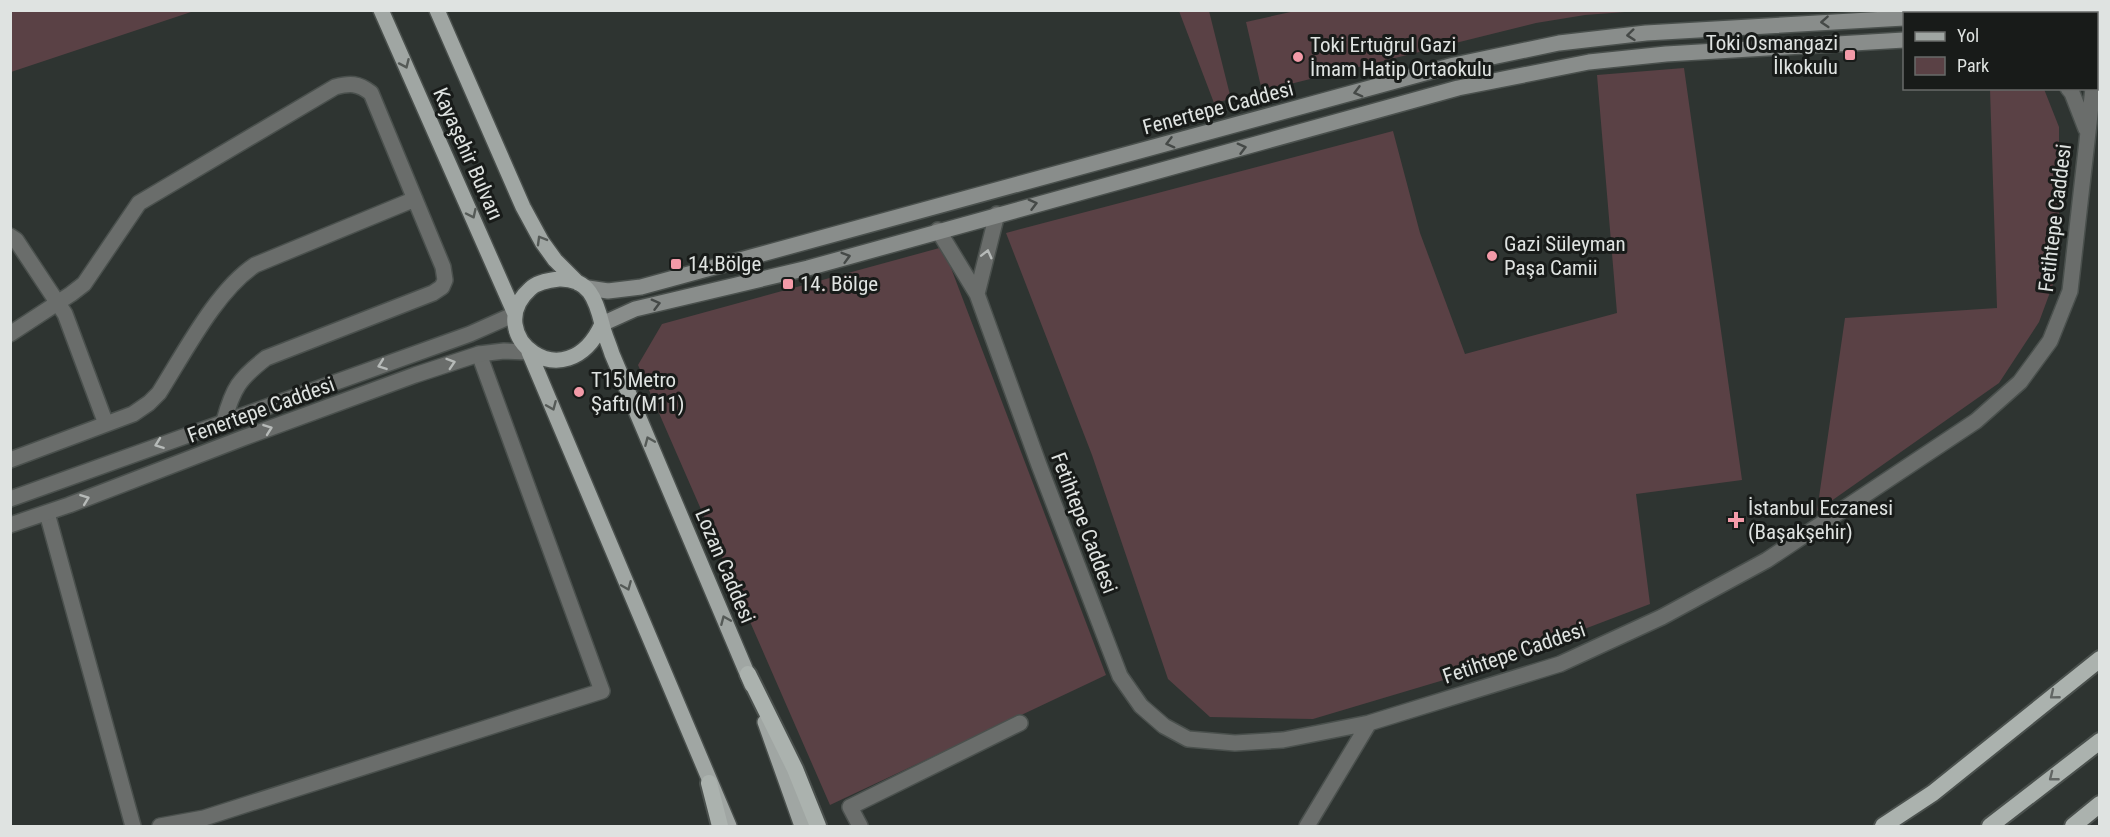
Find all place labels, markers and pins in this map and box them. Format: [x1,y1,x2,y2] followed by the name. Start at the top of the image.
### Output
[1706,31,1838,79] place label: Toki Osmangazi İlkokulu
[1310,33,1492,81] place label: Toki Ertuğrul Gazi İmam Hatip Ortaokulu
[1843,48,1857,62] marker: Toki Osmangazi İlkokulu
[1291,50,1305,64] marker: Toki Ertuğrul Gazi İmam Hatip Ortaokulu
[1504,232,1626,280] place label: Gazi Süleyman Paşa Camii
[1485,249,1499,263] marker: Gazi Süleyman Paşa Camii
[688,252,761,276] place label: 14.Bölge
[669,257,683,271] marker: 14.Bölge
[800,272,878,296] place label: 14. Bölge
[781,277,795,291] marker: 14. Bölge
[591,368,684,416] place label: T15 Metro Şaftı (M11)
[572,385,586,399] marker: T15 Metro Şaftı (M11)
[1748,496,1893,544] place label: İstanbul Eczanesi (Başakşehir)
[1729,513,1743,527] marker: İstanbul Eczanesi (Başakşehir)

